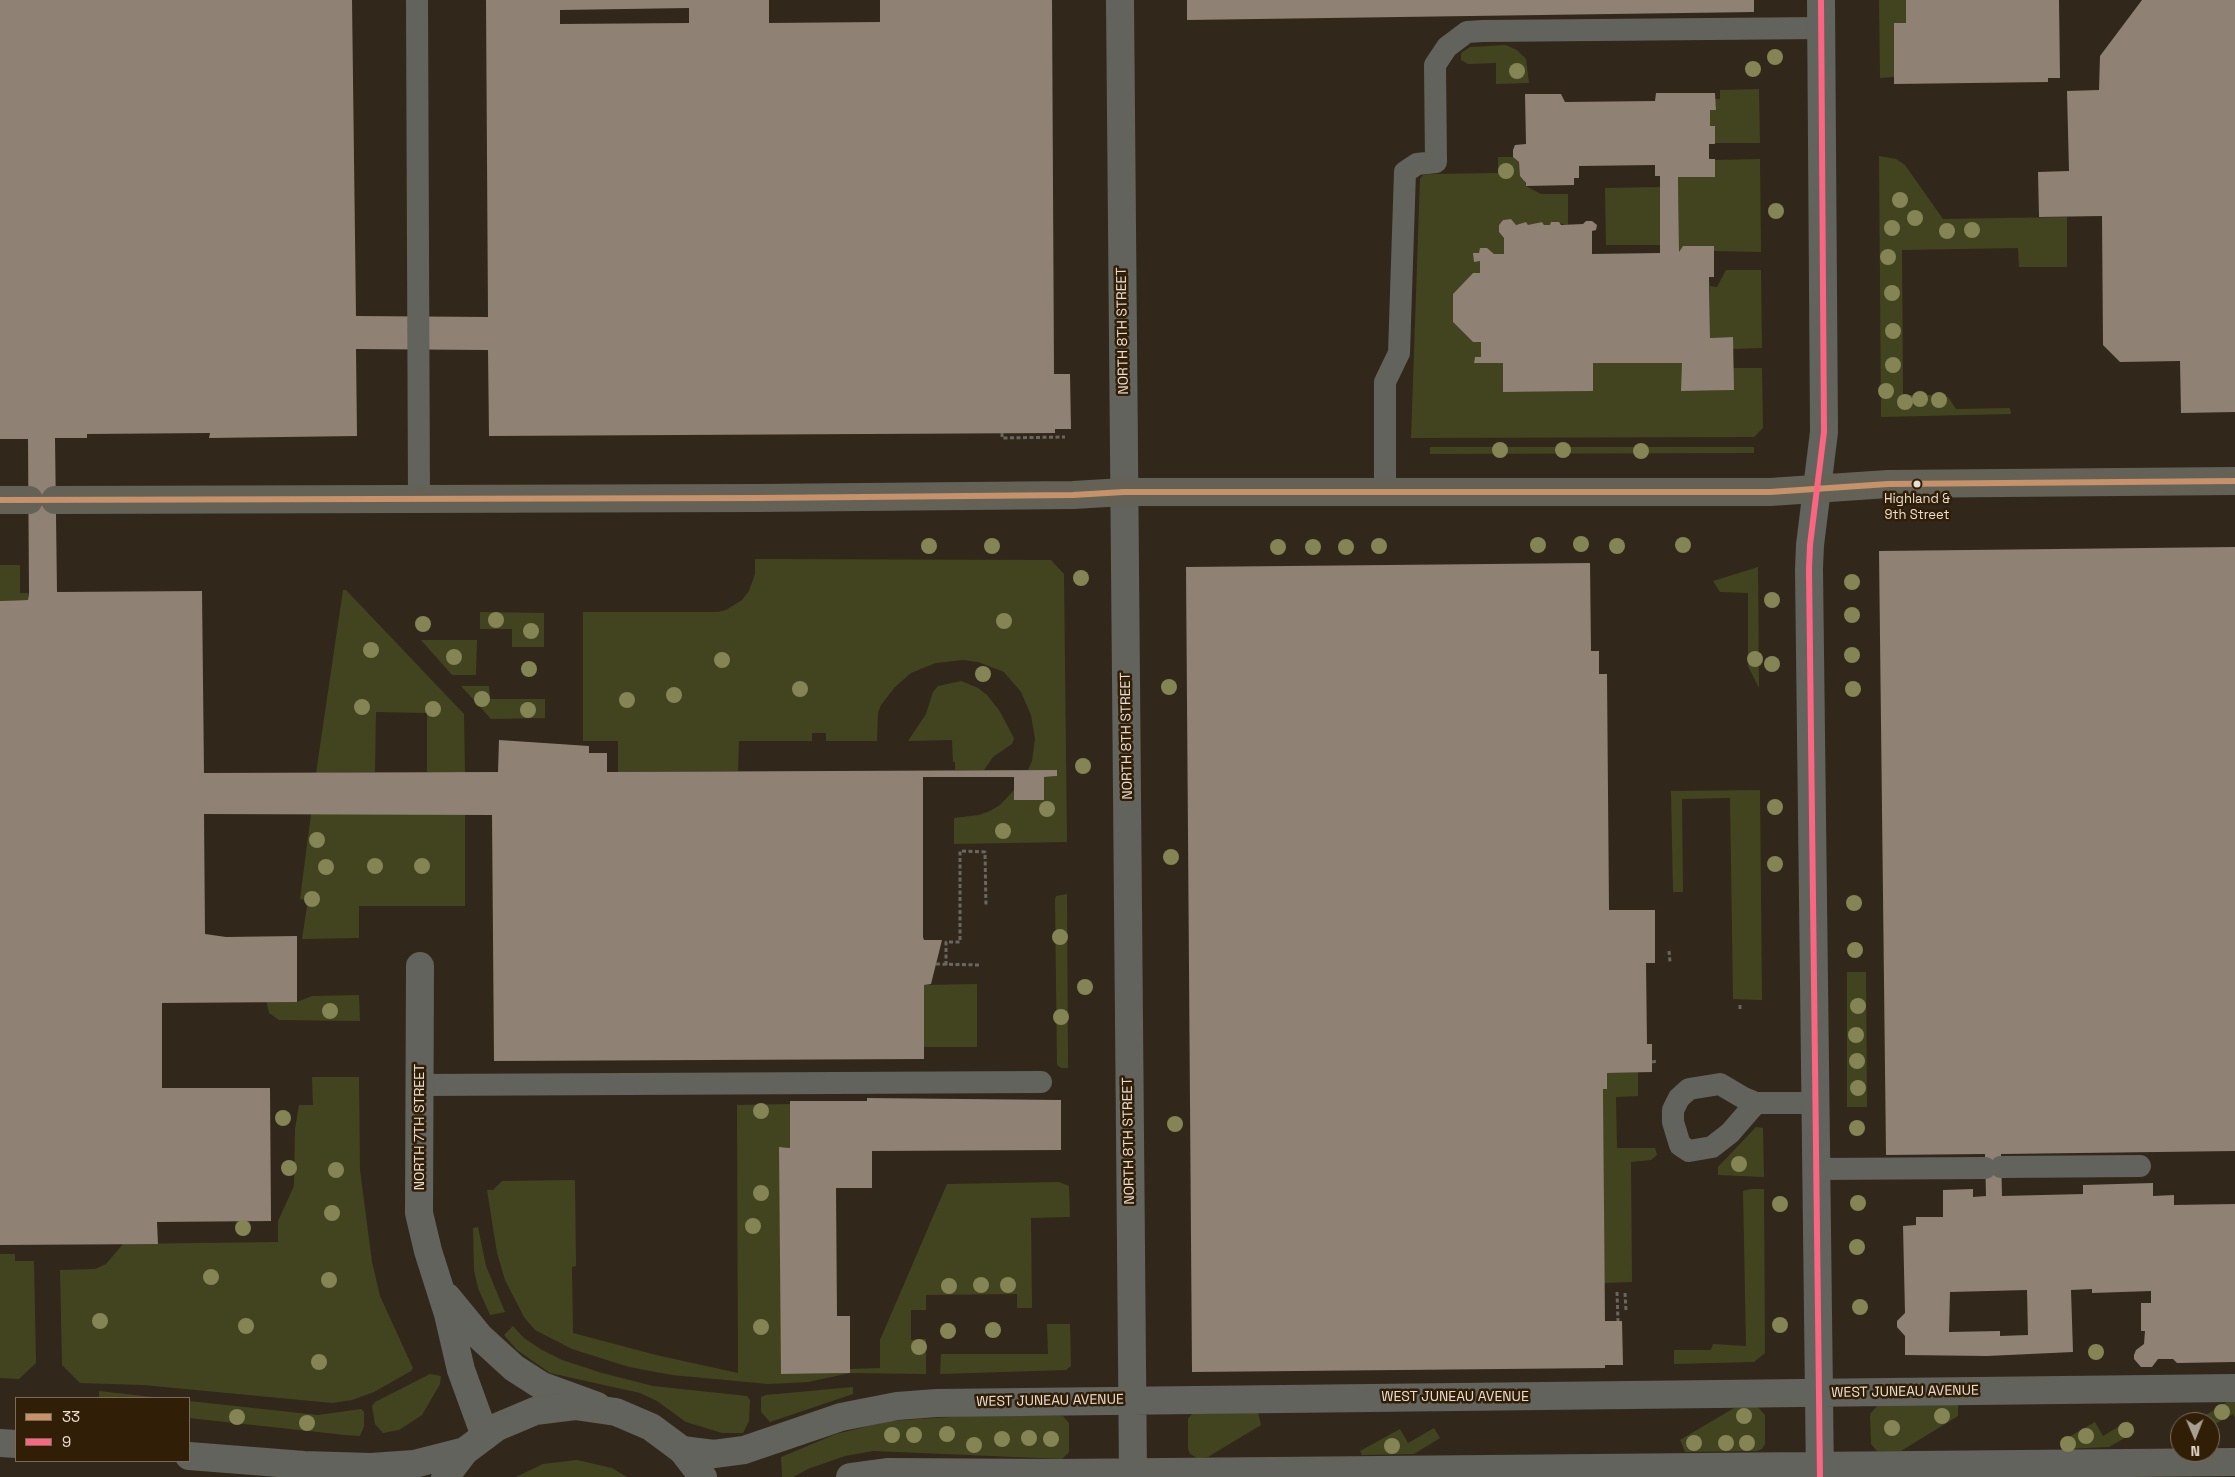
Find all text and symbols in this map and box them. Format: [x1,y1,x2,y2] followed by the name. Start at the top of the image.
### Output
[1113,267,1133,395] street label: NORTH 8TH STREET
[1912,479,1922,489] marker: Highland & 9th Street
[1884,491,1950,522] place label: Highland & 9th Street
[1117,672,1137,800] street label: NORTH 8TH STREET
[412,1064,428,1190] street label: NORTH 7TH STREET
[1119,1077,1139,1205] street label: NORTH 8TH STREET
[1831,1382,1979,1402] street label: WEST JUNEAU AVENUE
[1381,1389,1529,1405] street label: WEST JUNEAU AVENUE
[976,1391,1124,1411] street label: WEST JUNEAU AVENUE
[15,1397,190,1462] legend
[62,1407,80,1426] text: 33
[2170,1412,2220,1462] north arrow
[62,1432,71,1451] text: 9
[2190,1442,2200,1460] text: N

